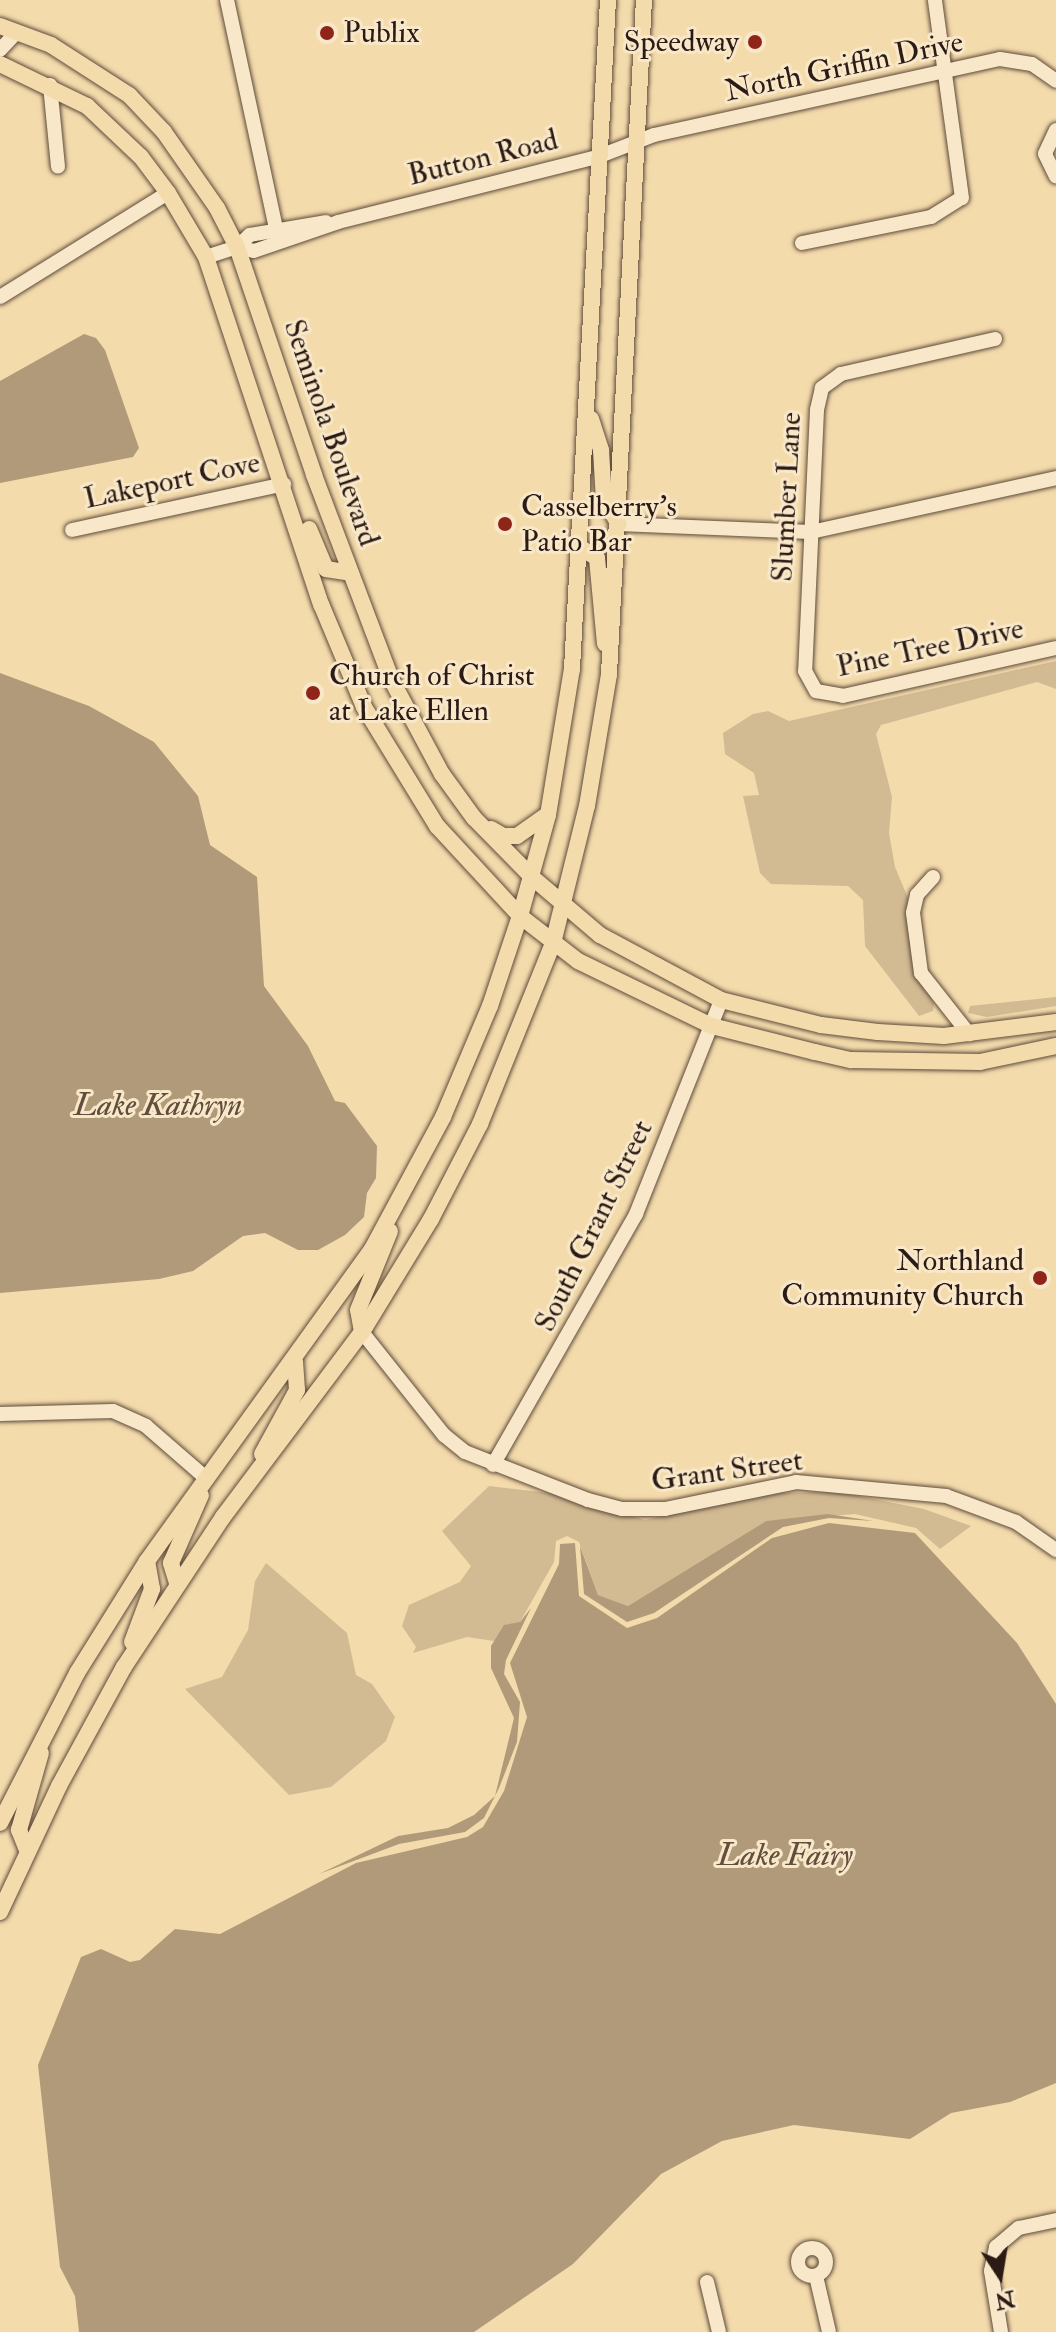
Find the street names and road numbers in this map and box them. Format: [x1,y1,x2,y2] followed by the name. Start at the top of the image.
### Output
[722,24,966,110] street label: North Griffin Drive
[404,122,562,194] street label: Button Road
[275,315,387,551] street label: Seminola Boulevard
[765,411,809,583] street label: Slumber Lane
[81,445,263,517] street label: Lakeport Cove
[833,611,1027,685] street label: Pine Tree Drive
[527,1114,661,1338] street label: South Grant Street
[649,1443,805,1499] street label: Grant Street

